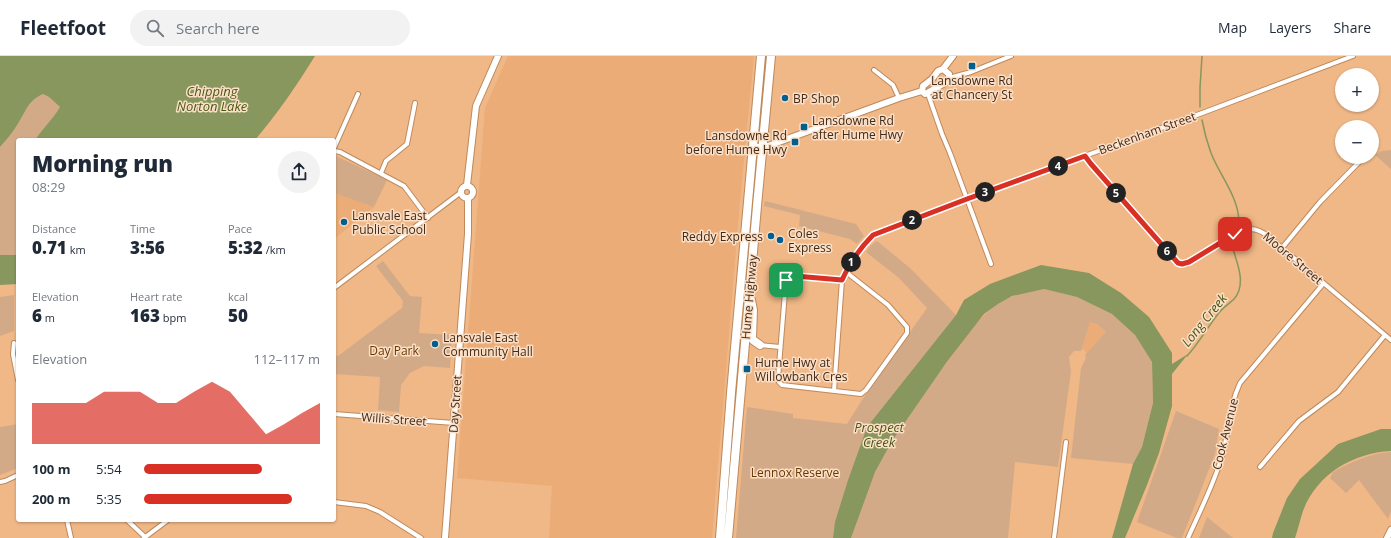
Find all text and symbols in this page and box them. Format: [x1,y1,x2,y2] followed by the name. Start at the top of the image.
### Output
[130,10,410,46] search box
[20,15,106,41] text: Fleetfoot
[144,17,166,39] icon: search
[176,18,260,38] text: Search here
[1218,18,1247,37] text: Map
[1269,18,1311,37] text: Layers
[1333,18,1371,37] text: Share
[967,61,977,71] marker: Lansdowne Rd at Chancery St
[1335,68,1379,164] map controls
[1335,68,1379,112] button: +
[931,72,1013,103] place label: Lansdowne Rd at Chancery St
[177,82,248,115] water label: Chipping Norton Lake
[793,90,840,107] place label: BP Shop
[780,93,790,103] marker: BP Shop
[1096,107,1198,159] street label: Beckenham Street
[812,112,904,143] place label: Lansdowne Rd after Hume Hwy
[1335,120,1379,164] button: −
[799,122,809,132] marker: Lansdowne Rd after Hume Hwy
[686,127,788,158] place label: Lansdowne Rd before Hume Hwy
[790,137,800,147] marker: Lansdowne Rd before Hume Hwy
[32,148,173,178] text: Morning run
[278,151,320,193] button: share
[1048,156,1068,176] pin: 4
[1055,158,1061,173] text: 4
[32,178,65,196] text: 08:29
[975,182,995,202] pin: 3
[1106,183,1126,203] pin: 5
[982,184,988,199] text: 3
[1113,185,1119,200] text: 5
[352,207,427,238] place label: Lansvale East Public School
[902,210,922,230] pin: 2
[909,212,915,227] text: 2
[339,217,349,227] marker: Lansvale East Public School
[1218,217,1252,251] pin
[32,221,76,236] text: Distance
[130,221,155,236] text: Time
[228,221,252,236] text: Pace
[1224,223,1246,245] icon: check
[788,225,832,256] place label: Coles Express
[682,228,763,245] place label: Reddy Express
[1259,228,1327,288] street label: Moore Street
[766,231,776,241] marker: Reddy Express
[775,235,785,245] marker: Coles Express
[32,236,67,259] text: 0.71
[130,236,165,259] text: 3:56
[228,236,263,259] text: 5:32
[1157,241,1177,261] pin: 6
[67,242,86,257] text: km
[263,242,286,257] text: /km
[1164,243,1170,258] text: 6
[841,252,861,272] pin: 1
[737,253,761,340] street label: Hume Highway
[848,254,854,269] text: 1
[769,263,803,297] pin
[775,269,797,291] icon: arrive
[32,289,79,304] text: Elevation
[130,289,182,304] text: Heart rate
[228,289,248,304] text: kcal
[1177,289,1231,350] water label: Long Creek
[32,304,42,327] text: 6
[130,304,160,327] text: 163
[228,304,248,327] text: 50
[42,310,55,325] text: m
[160,310,186,325] text: bpm
[443,329,533,360] place label: Lansvale East Community Hall
[430,339,440,349] marker: Lansvale East Community Hall
[369,342,419,359] park label: Day Park
[32,350,87,368] text: Elevation
[253,350,320,368] text: 112–117 m
[755,354,848,385] place label: Hume Hwy at Willowbank Cres
[742,364,752,374] marker: Hume Hwy at Willowbank Cres
[444,374,466,434] street label: Day Street
[1208,396,1242,472] street label: Cook Avenue
[361,408,427,430] street label: Willis Street
[854,418,905,451] water label: Prospect Creek
[32,460,70,478] text: 100 m
[96,460,122,478] text: 5:54
[751,464,840,481] park label: Lennox Reserve
[32,490,70,508] text: 200 m
[96,490,122,508] text: 5:35

